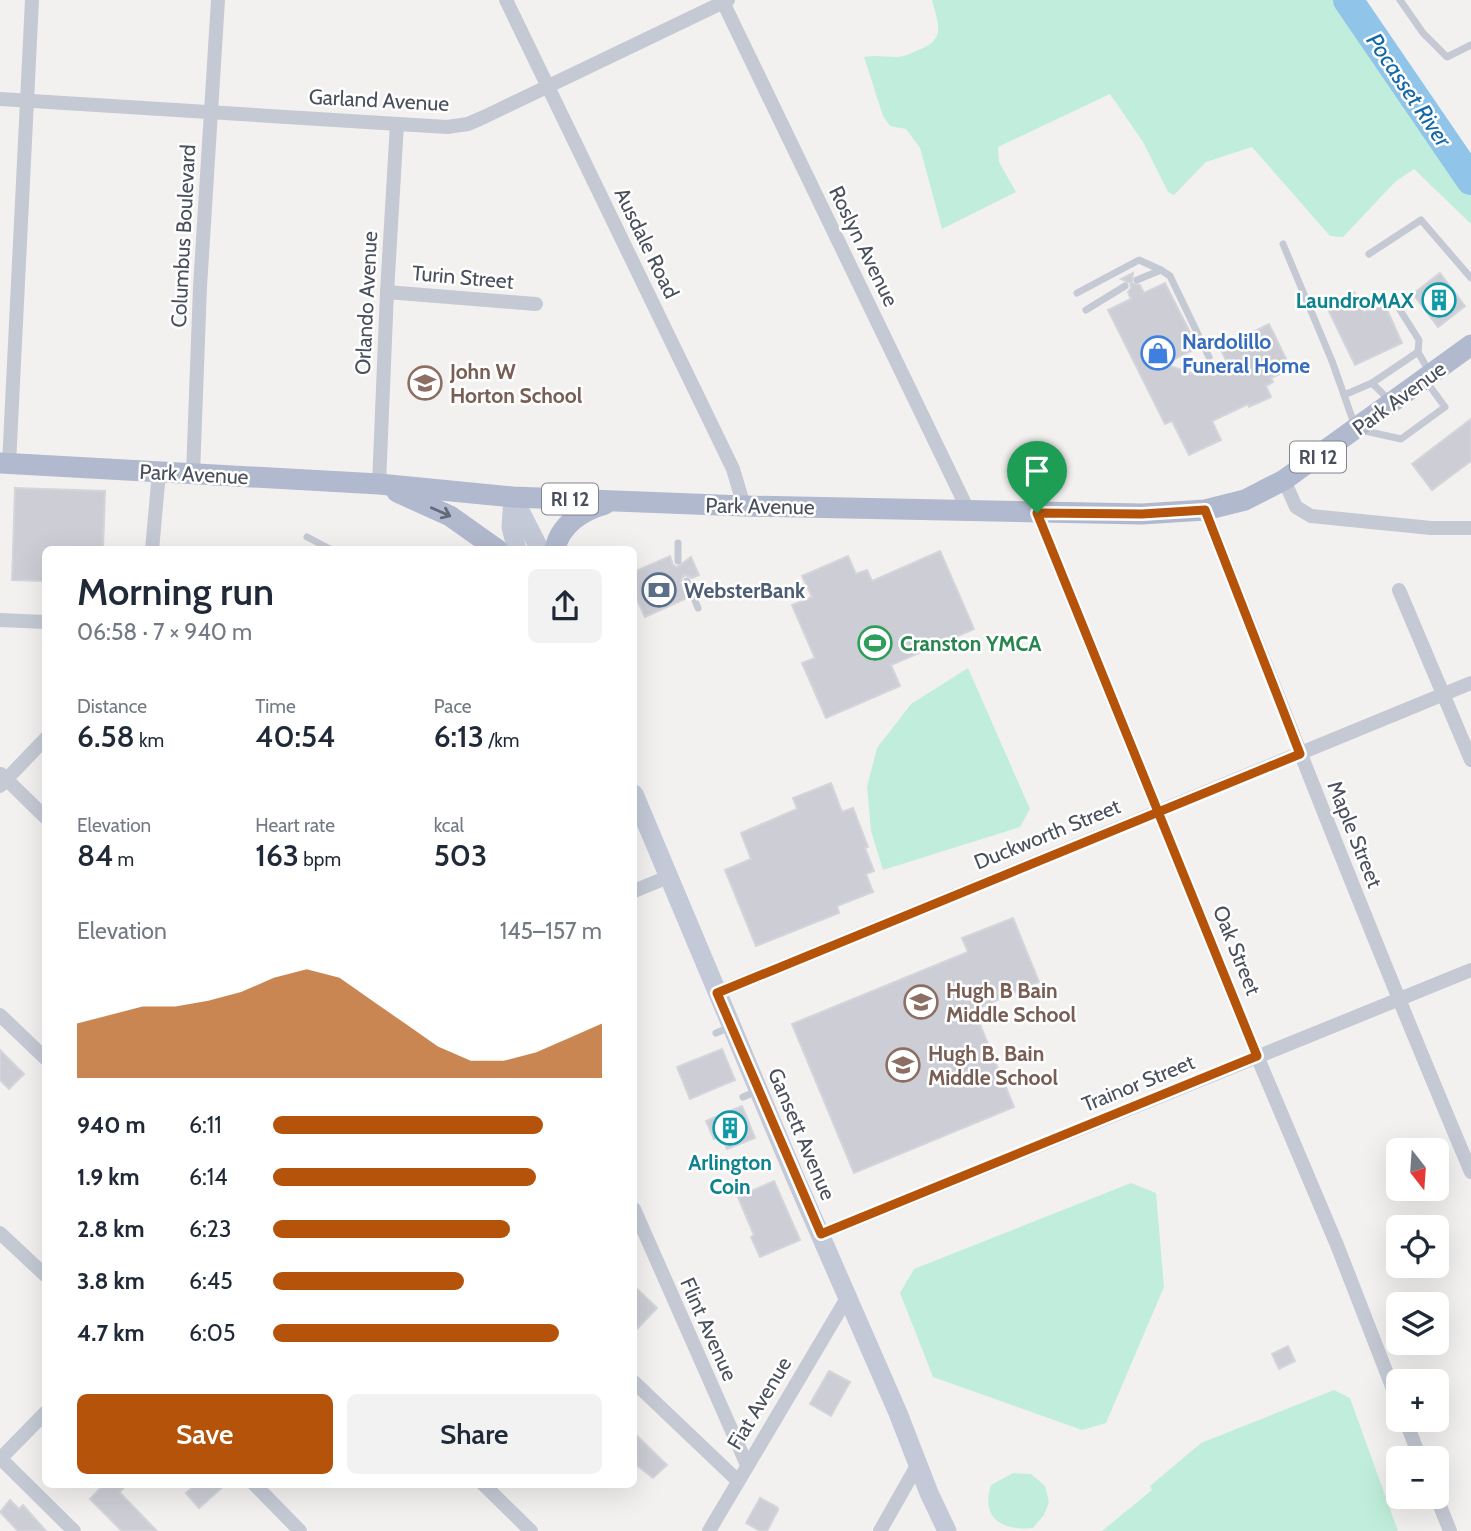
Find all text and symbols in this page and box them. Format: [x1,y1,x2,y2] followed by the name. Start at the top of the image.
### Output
[1361,28,1458,153] water label: Pocasset River
[308,84,450,116] street label: Garland Avenue
[166,144,200,328] street label: Columbus Boulevard
[824,182,904,311] street label: Roslyn Avenue
[609,184,685,302] street label: Ausdale Road
[350,230,382,376] street label: Orlando Avenue
[411,260,515,294] street label: Turin Street
[1420,281,1458,319] building icon: LaundroMAX
[1296,288,1415,313] place label: LaundroMAX
[1182,329,1310,378] place label: Nardolillo Funeral Home
[1139,334,1177,372] shop icon: Nardolillo Funeral Home
[1347,356,1451,440] street label: Park Avenue
[449,359,583,408] place label: John W Horton School
[406,364,444,402] school or university icon: John W Horton School
[1007,441,1067,513] pin
[1290,442,1346,472] road number: RI 12
[1018,452,1056,490] icon: arrive
[139,459,249,489] street label: Park Avenue
[542,484,598,514] road number: RI 12
[705,493,815,519] street label: Park Avenue
[430,506,451,519] one-way arrow
[77,568,274,615] text: Morning run
[528,569,602,643] button: share
[640,571,678,609] bank icon: WebsterBank
[684,578,806,603] place label: WebsterBank
[77,618,252,646] text: 06:58 · 7 × 940 m
[856,624,894,662] sports icon: Cranston YMCA
[900,631,1042,656] place label: Cranston YMCA
[77,695,147,718] text: Distance
[255,695,296,718] text: Time
[434,695,472,718] text: Pace
[77,718,135,755] text: 6.58
[255,718,335,755] text: 40:54
[434,718,484,755] text: 6:13
[135,729,164,752] text: km
[484,729,519,752] text: /km
[1322,777,1388,891] street label: Maple Street
[970,793,1124,875] street label: Duckworth Street
[77,814,151,837] text: Elevation
[255,814,335,837] text: Heart rate
[434,814,464,837] text: kcal
[77,837,113,874] text: 84
[255,837,299,874] text: 163
[434,837,487,874] text: 503
[113,848,134,871] text: m
[299,848,341,871] text: bpm
[1208,902,1266,998] street label: Oak Street
[77,917,167,945] text: Elevation
[500,917,602,945] text: 145–157 m
[946,978,1077,1027] place label: Hugh B Bain Middle School
[902,983,940,1021] school or university icon: Hugh B Bain Middle School
[928,1041,1059,1090] place label: Hugh B. Bain Middle School
[884,1046,922,1084] school or university icon: Hugh B. Bain Middle School
[1078,1049,1198,1117] street label: Trainor Street
[763,1064,841,1204] street label: Gansett Avenue
[711,1109,749,1147] building icon: Arlington Coin
[77,1111,146,1139] text: 940 m
[189,1111,222,1139] text: 6:11
[1386,1138,1449,1200] north arrow
[1386,1138,1449,1509] map controls
[688,1150,772,1199] place label: Arlington Coin
[77,1163,140,1191] text: 1.9 km
[189,1163,228,1191] text: 6:14
[77,1215,144,1243] text: 2.8 km
[189,1215,231,1243] text: 6:23
[1386,1215,1449,1278] button: locate
[77,1267,145,1295] text: 3.8 km
[189,1267,233,1295] text: 6:45
[675,1274,743,1385] street label: Flint Avenue
[1386,1292,1449,1355] button: layers
[77,1319,144,1347] text: 4.7 km
[189,1319,235,1347] text: 6:05
[722,1352,797,1454] street label: Fiat Avenue
[1386,1369,1449,1432] button: +
[77,1394,333,1474] button: Save
[347,1394,602,1474] button: Share
[1386,1446,1449,1509] button: −

